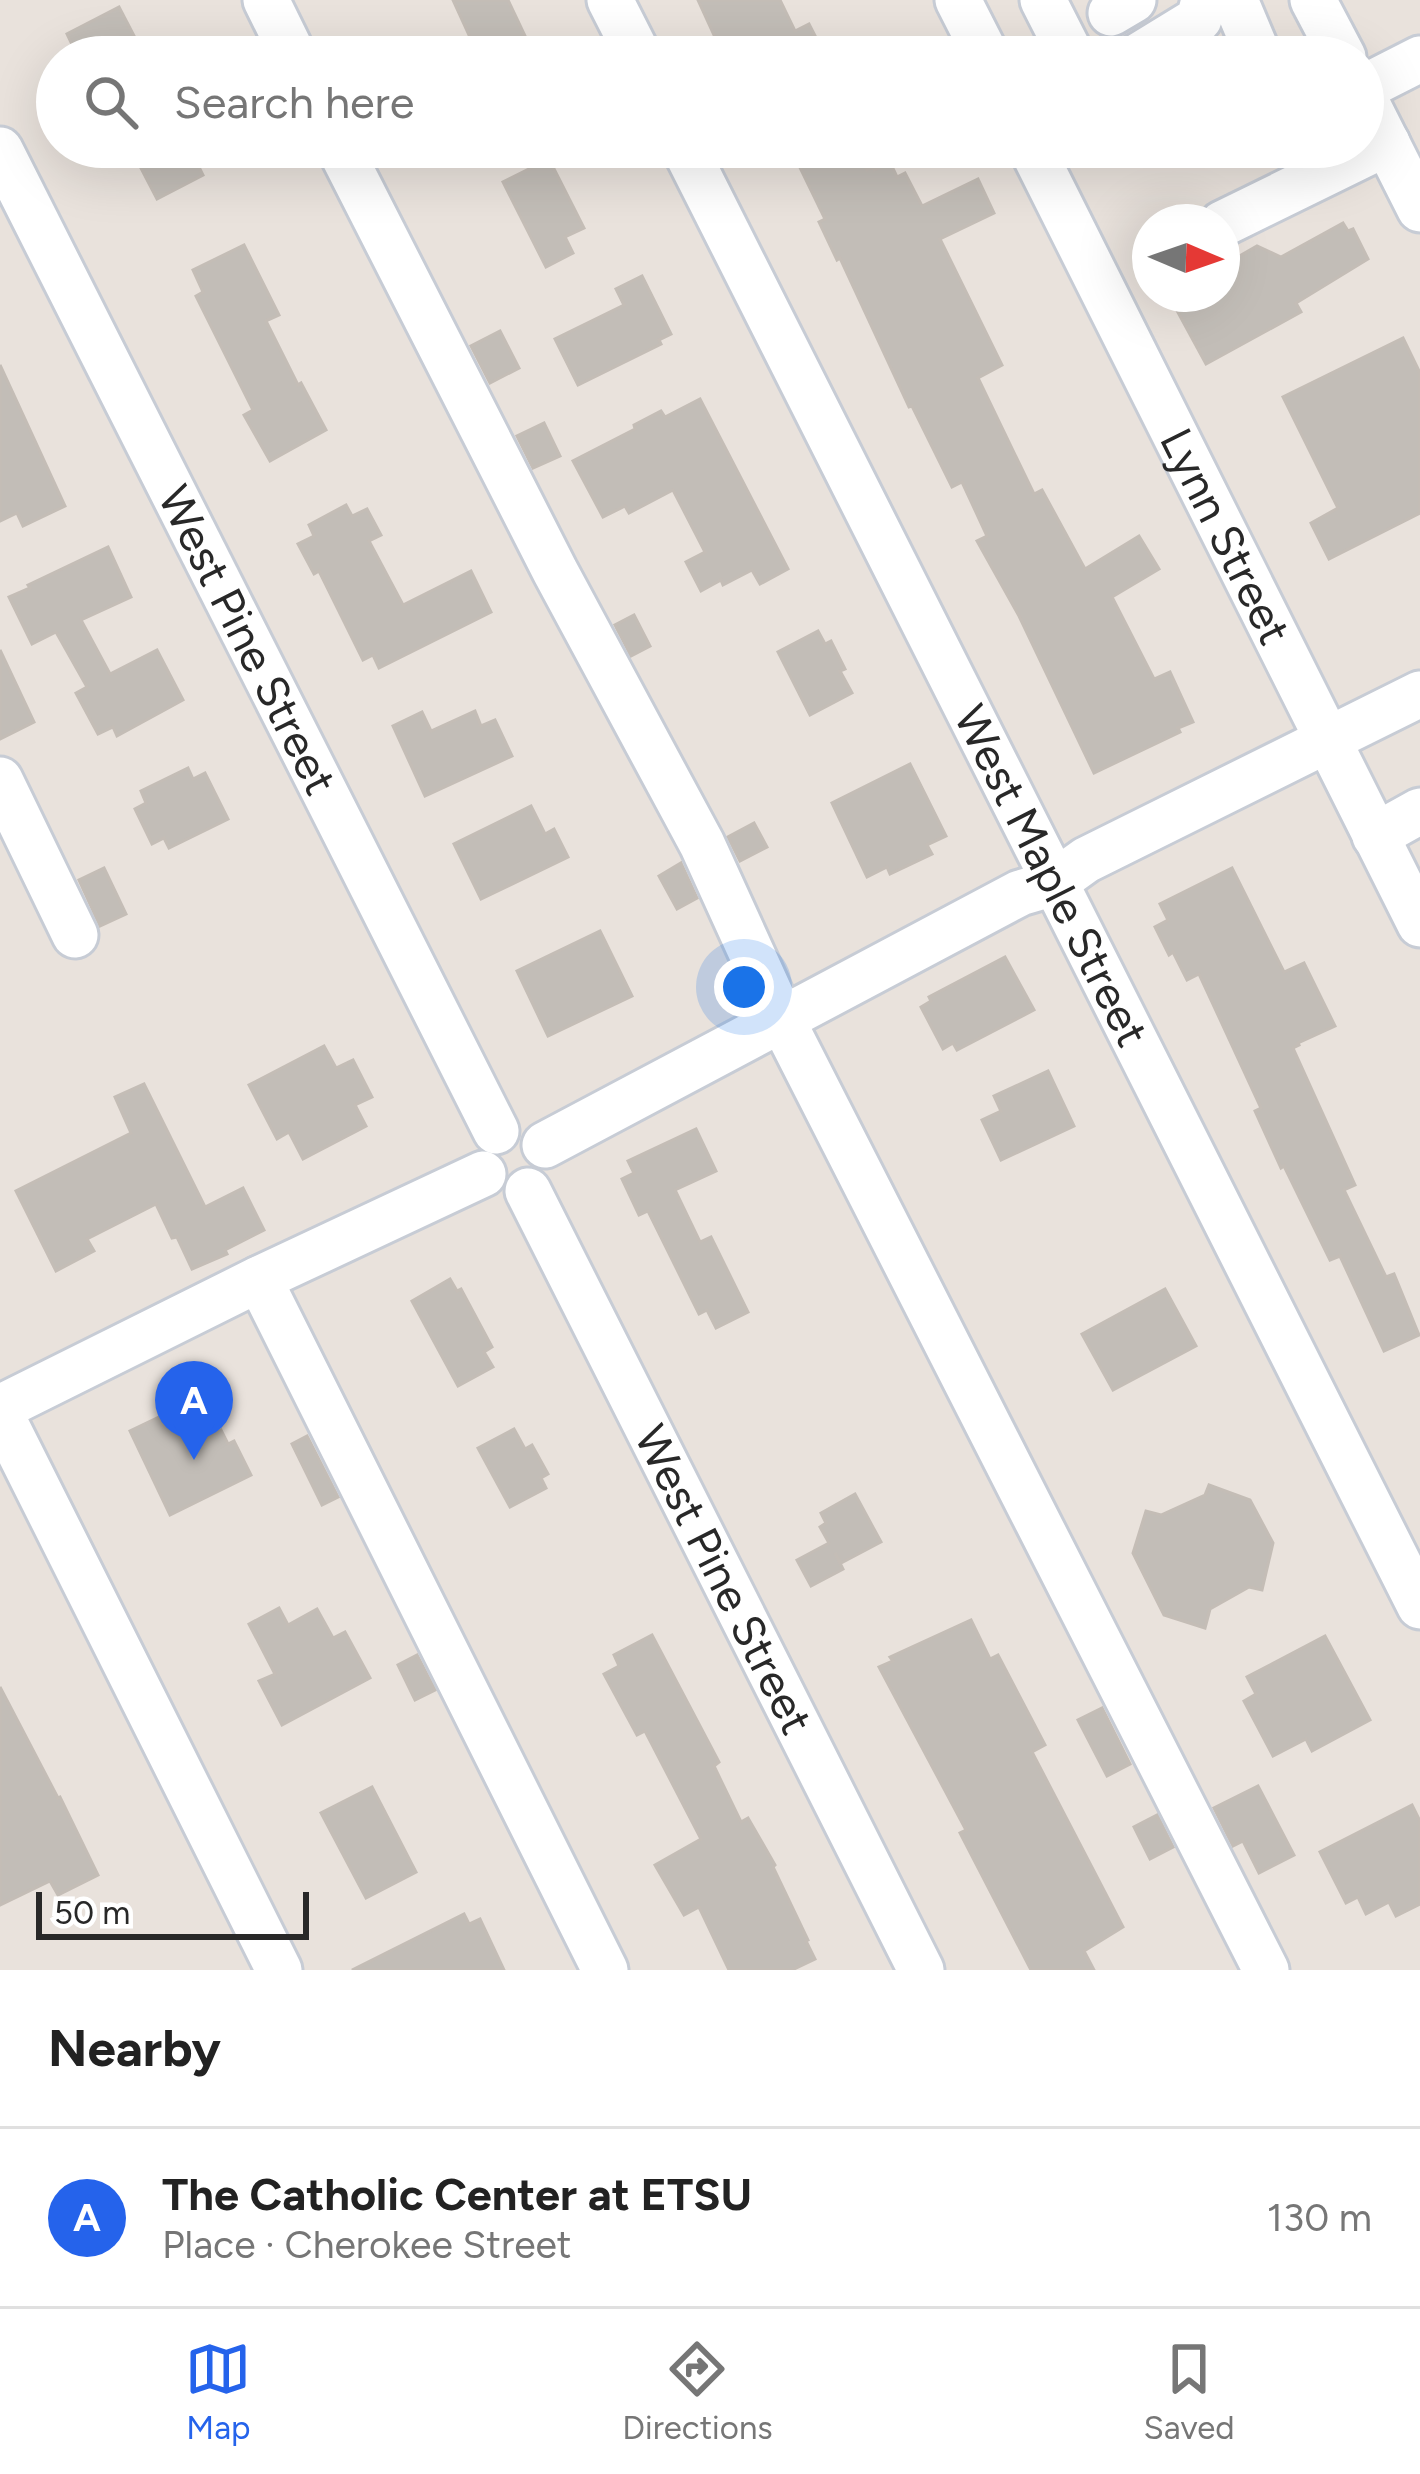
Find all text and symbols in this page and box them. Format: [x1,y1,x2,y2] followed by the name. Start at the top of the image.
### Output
[36,36,1384,168] search box
[78,69,144,135] icon: search
[174,75,414,129] text: Search here
[1132,204,1240,312] north arrow
[1149,419,1302,653] street label: Lynn Street
[147,477,348,803] street label: West Pine Street
[943,696,1160,1055] street label: West Maple Street
[714,957,774,1017] your location
[155,1361,233,1460] pin: A
[624,1416,824,1743] street label: West Pine Street
[36,1886,309,1939] scale bar
[54,1893,130,1932] text: 50 m
[48,2018,221,2079] text: Nearby
[162,2167,752,2221] text: The Catholic Center at ETSU
[73,2194,101,2241] text: A
[1267,2194,1372,2241] text: 130 m
[162,2221,572,2268] text: Place · Cherokee Street
[185,2336,251,2447] tab: Map
[622,2336,773,2447] tab: Directions
[1144,2336,1235,2447] tab: Saved

